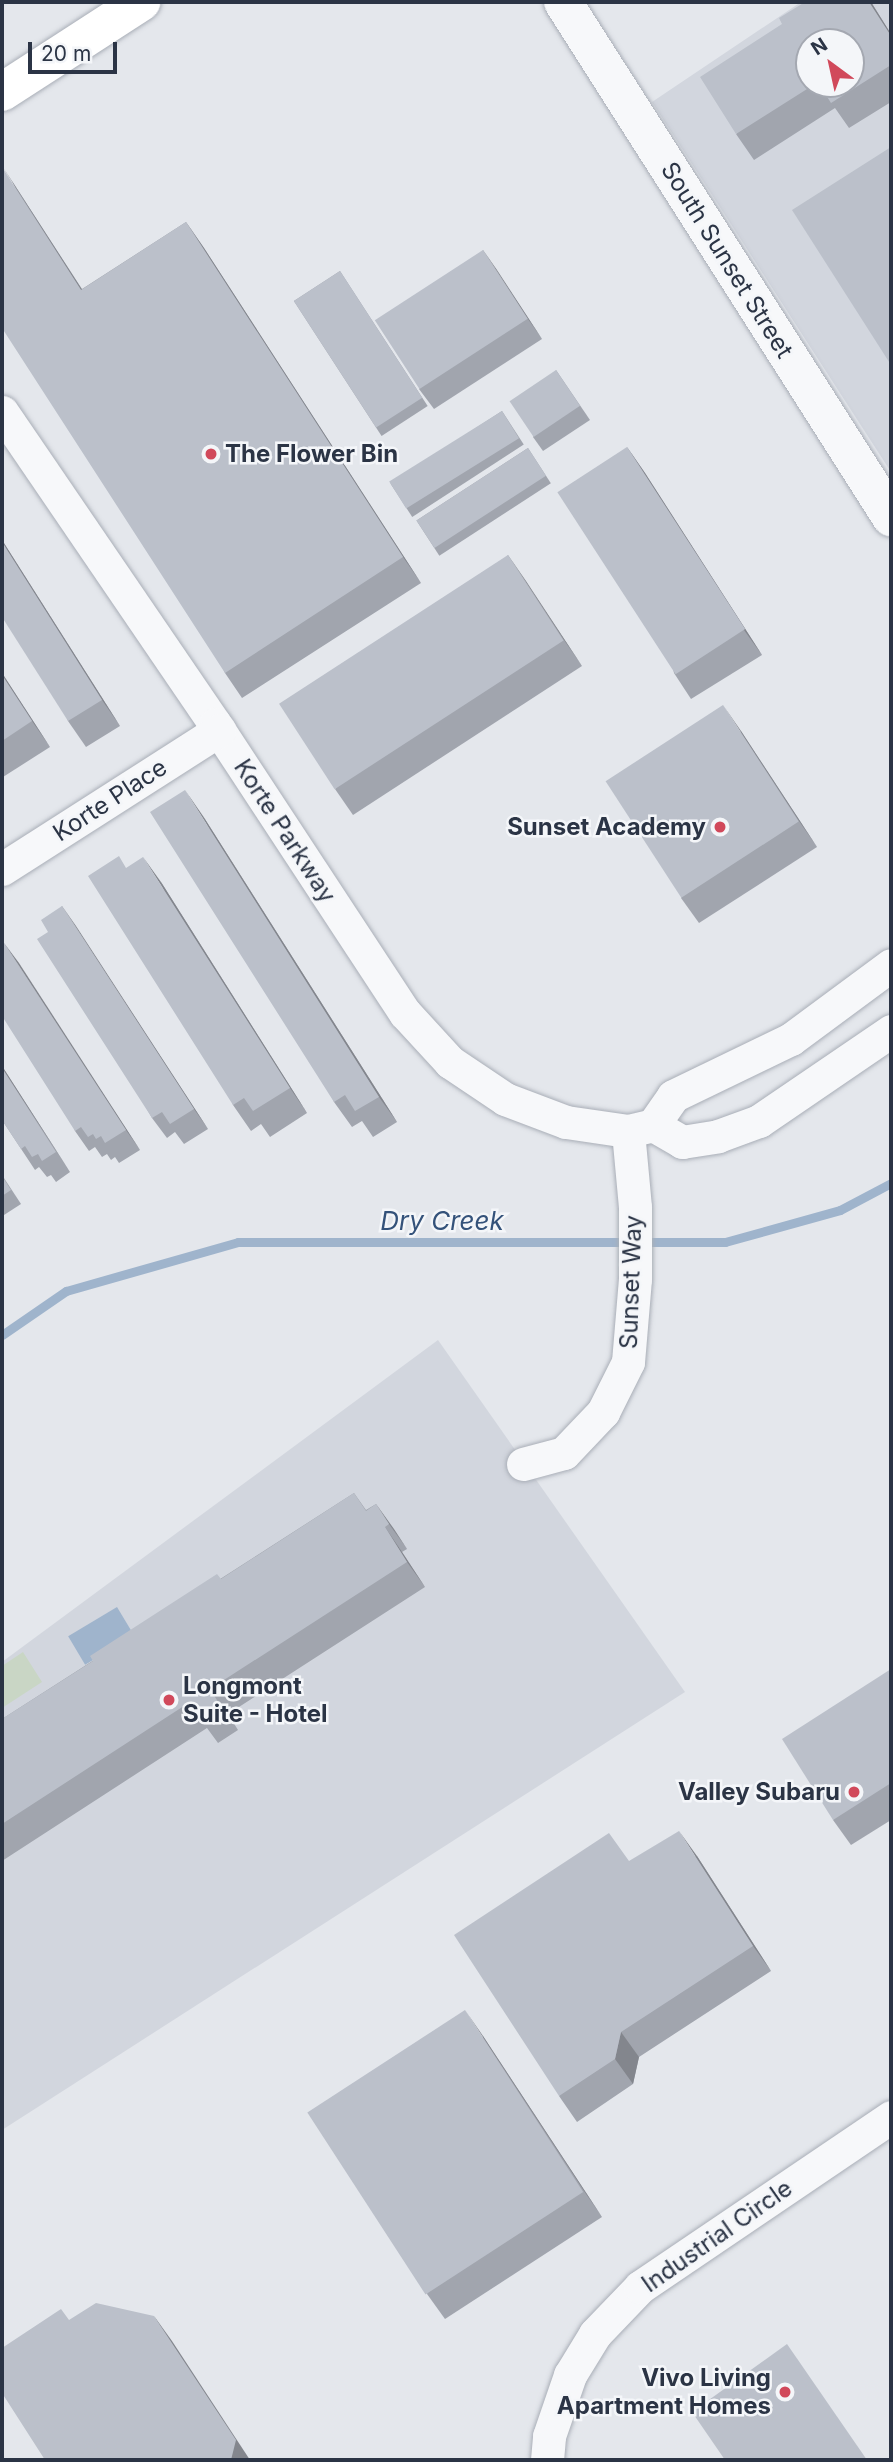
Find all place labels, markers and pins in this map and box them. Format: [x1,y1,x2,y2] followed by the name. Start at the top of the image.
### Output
[225,440,398,468] place label: The Flower Bin
[203,446,219,462] marker: The Flower Bin
[507,813,706,841] place label: Sunset Academy
[712,819,728,835] marker: Sunset Academy
[183,1672,328,1728] place label: Longmont Suite - Hotel
[161,1692,177,1708] marker: Longmont Suite - Hotel
[678,1778,840,1806] place label: Valley Subaru
[846,1784,862,1800] marker: Valley Subaru
[557,2364,771,2420] place label: Vivo Living Apartment Homes
[777,2384,793,2400] marker: Vivo Living Apartment Homes

